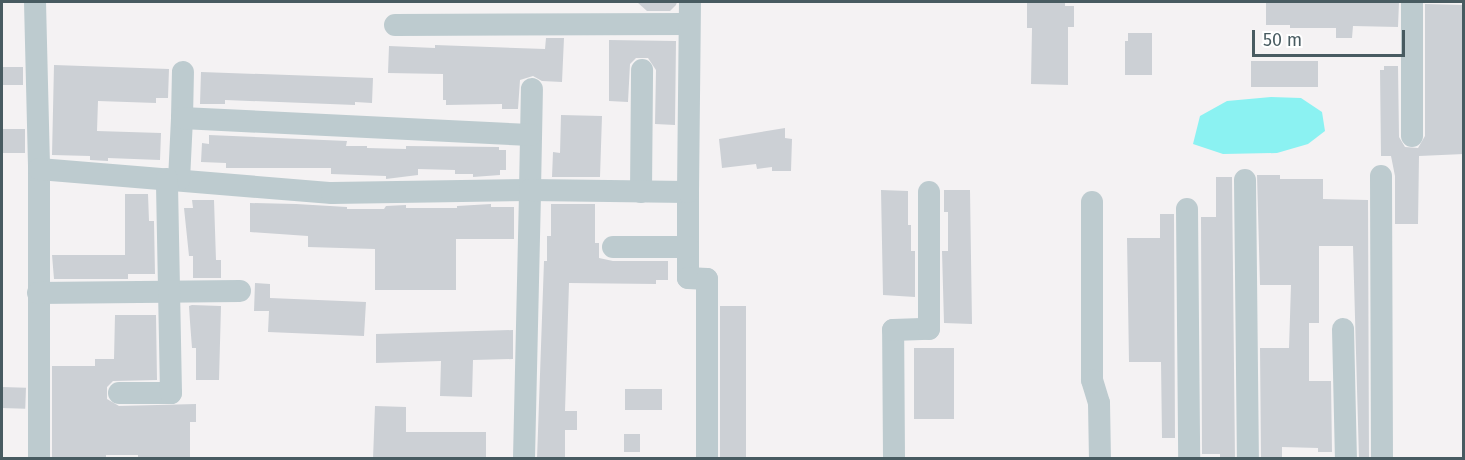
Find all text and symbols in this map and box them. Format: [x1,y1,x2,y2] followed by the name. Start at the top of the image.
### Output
[1255,18,1408,56] scale bar
[1263,29,1302,51] text: 50 m

